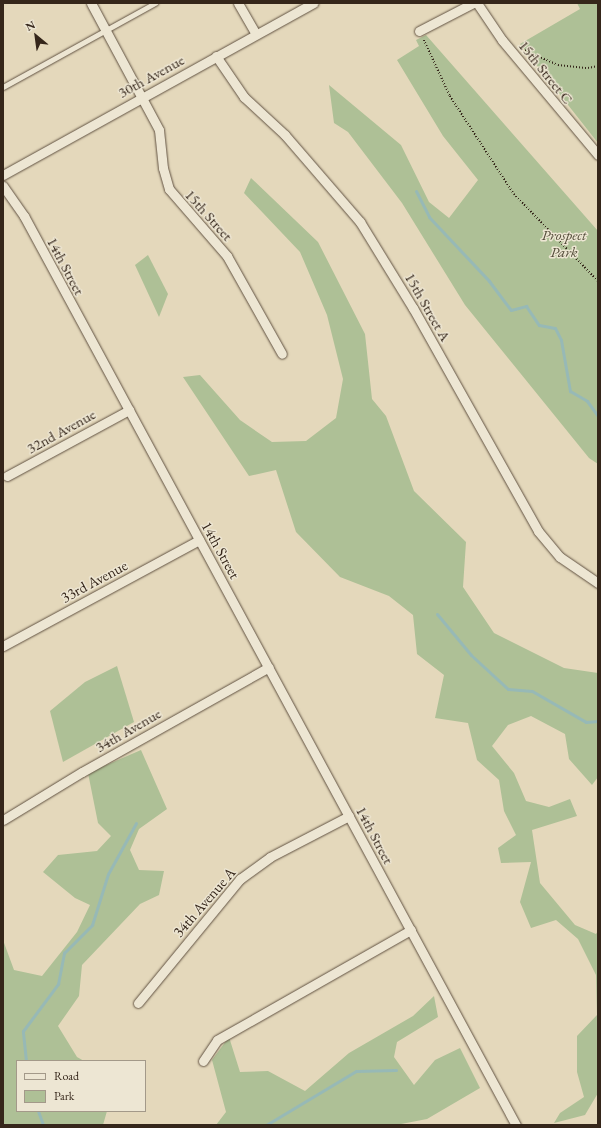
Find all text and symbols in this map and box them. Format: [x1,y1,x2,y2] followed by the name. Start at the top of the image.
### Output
[16,16,56,56] north arrow
[23,17,37,34] text: N
[515,37,577,107] street label: 15th Street C
[115,50,187,102] street label: 30th Avenue
[181,186,237,244] street label: 15th Street
[542,225,586,260] park label: Prospect Park
[43,234,89,298] street label: 14th Street
[401,270,455,344] street label: 15th Street A
[23,405,99,457] street label: 32nd Avenue
[198,518,244,582] street label: 14th Street
[58,556,130,606] street label: 33rd Avenue
[92,704,164,756] street label: 34th Avenue
[352,803,398,867] street label: 14th Street
[169,864,239,940] street label: 34th Avenue A
[16,1060,146,1112] legend
[54,1068,79,1084] text: Road
[54,1088,74,1104] text: Park

